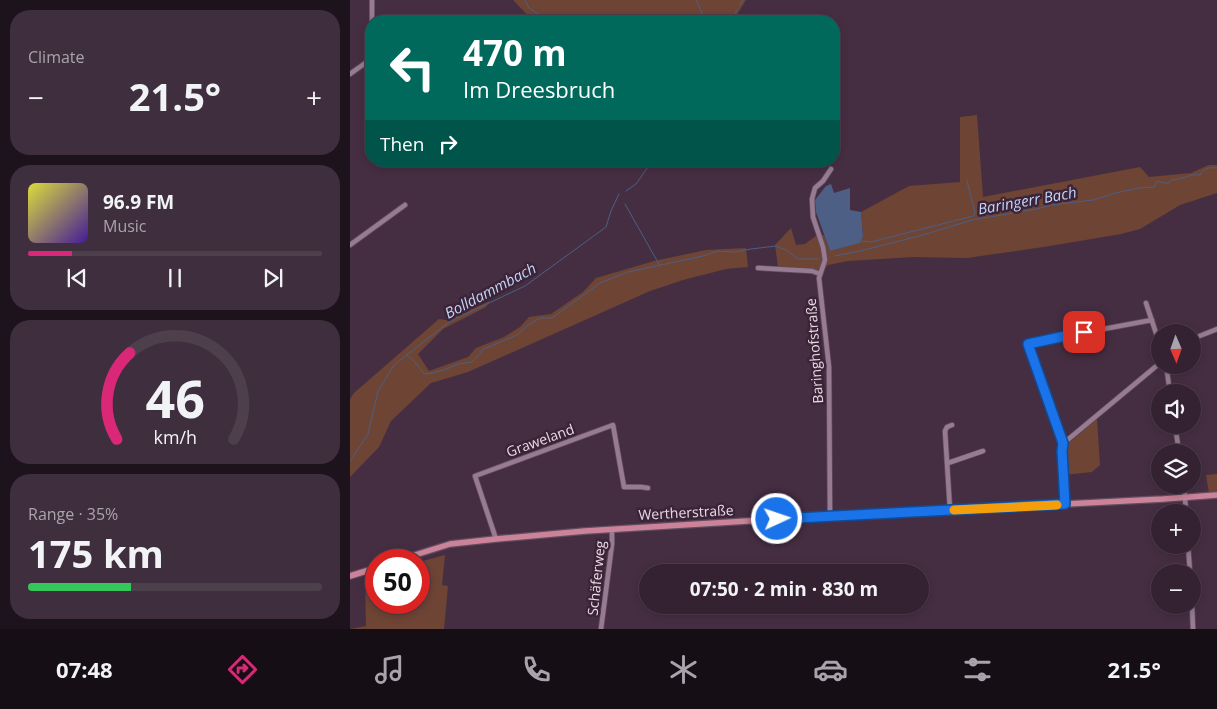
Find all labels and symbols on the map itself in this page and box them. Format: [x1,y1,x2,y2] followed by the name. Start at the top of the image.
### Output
[976,181,1078,219] water label: Baringerr Bach
[441,257,539,323] water label: Bolldammbach
[801,297,827,404] street label: Baringhofstraße
[1063,311,1105,353] pin
[1151,324,1201,374] north arrow
[503,419,577,461] street label: Graweland
[750,492,802,544] position arrow
[638,500,734,524] street label: Wertherstraße
[583,539,609,616] street label: Schäferweg
[365,549,430,614] speed limit sign: 50

